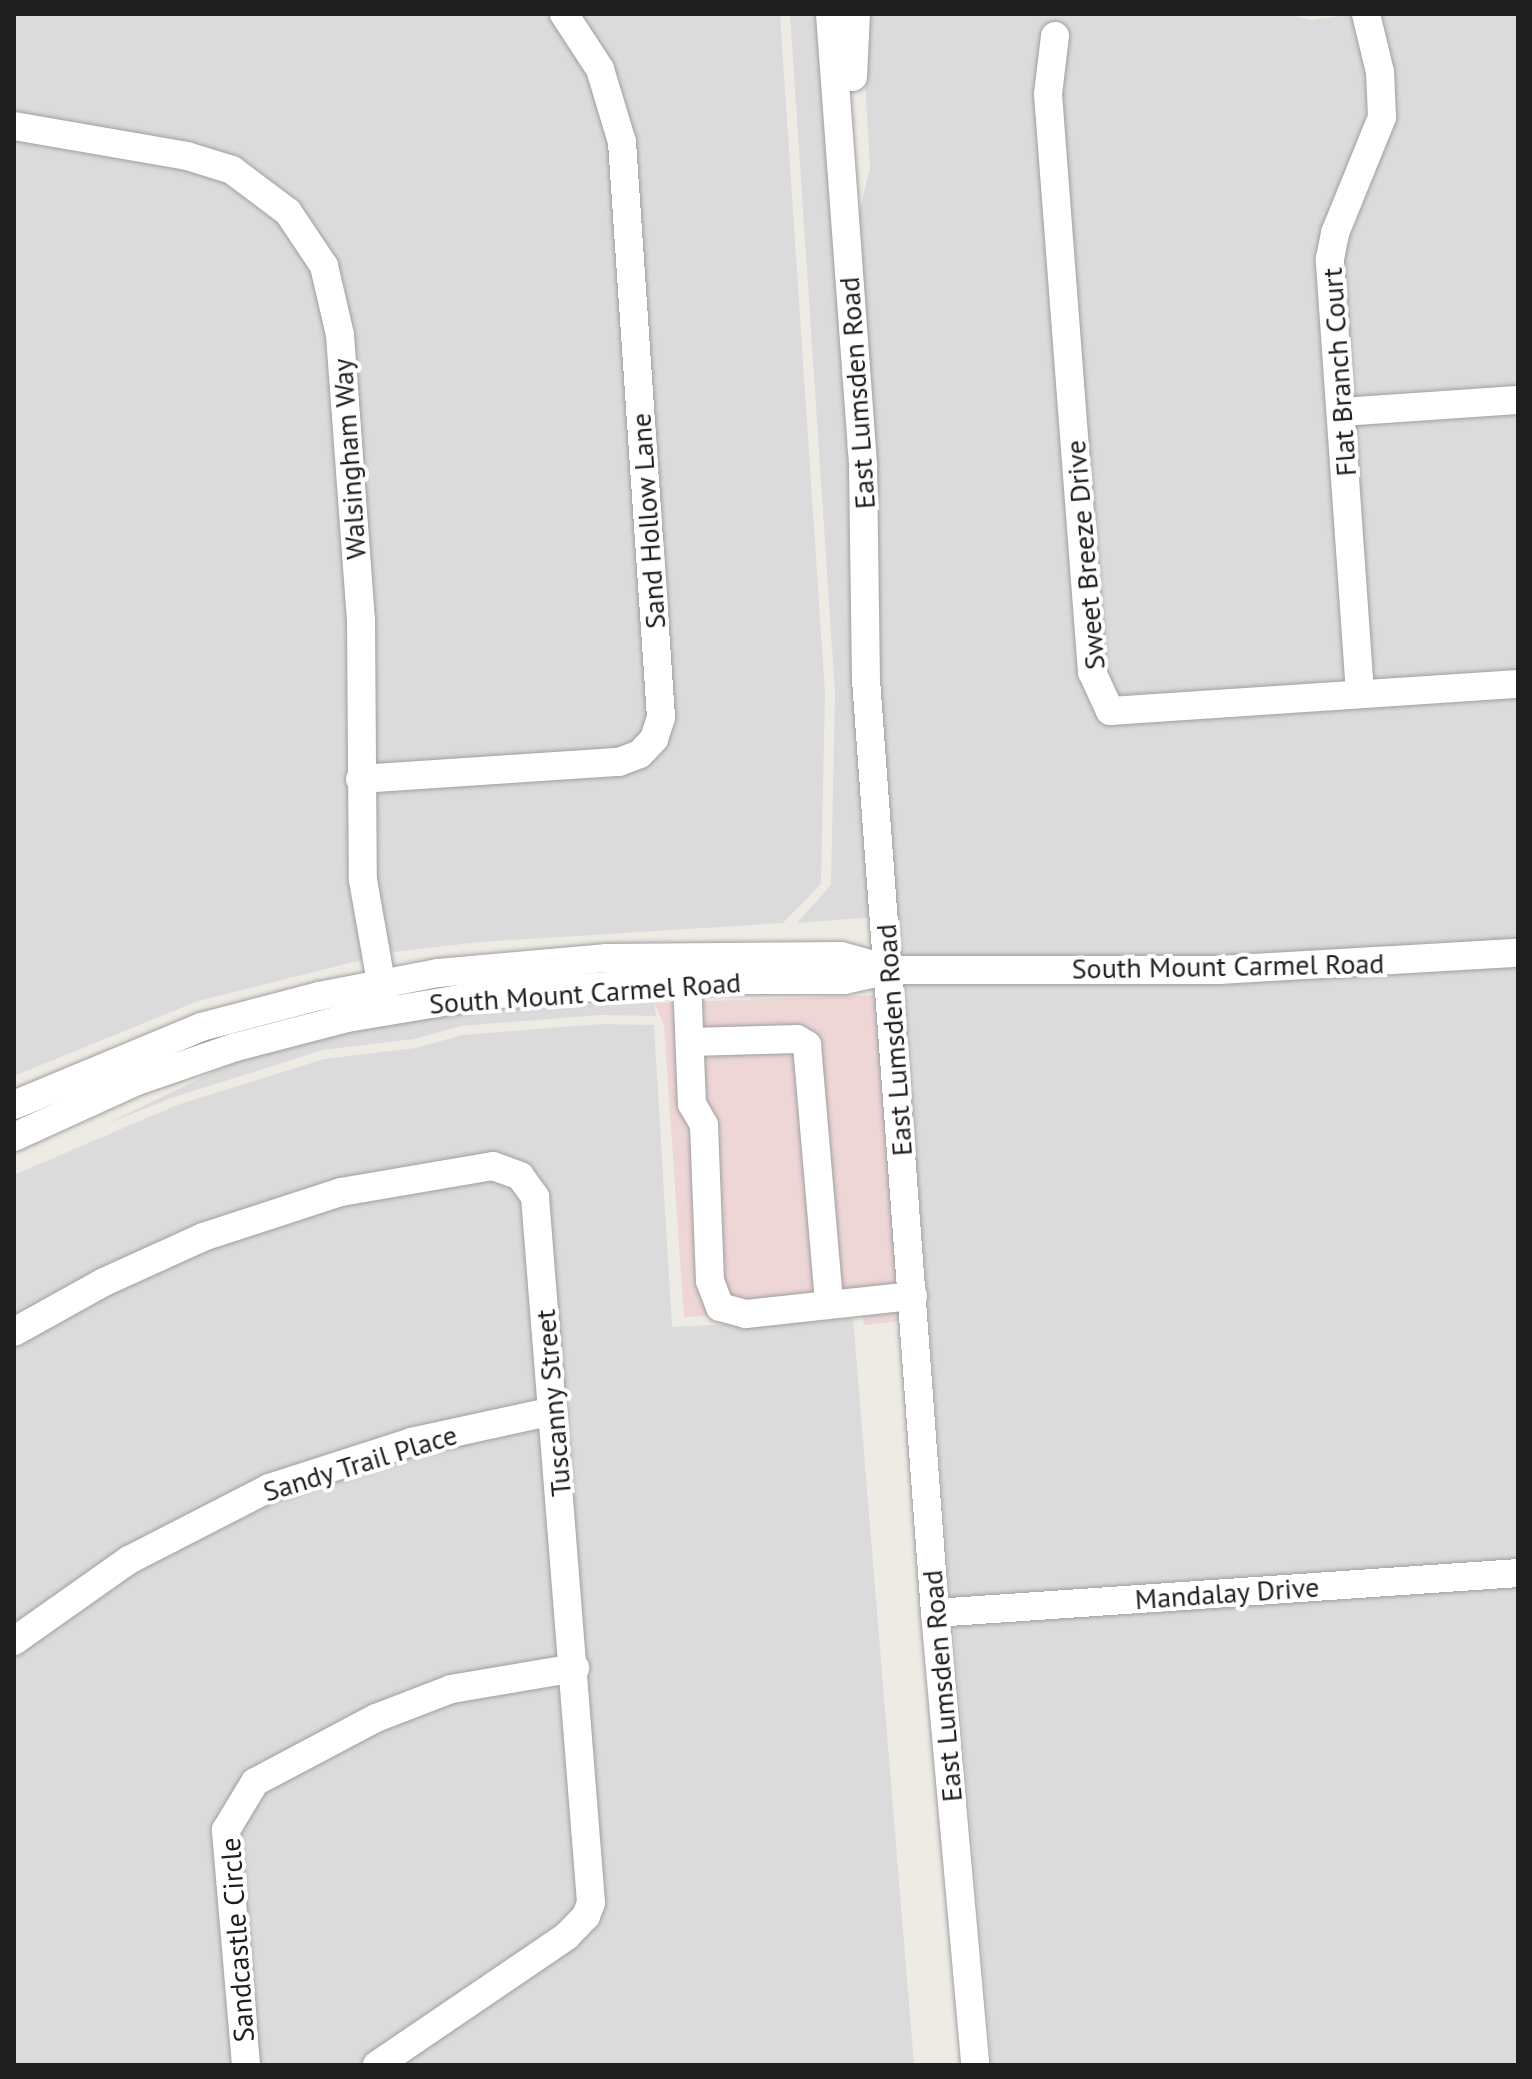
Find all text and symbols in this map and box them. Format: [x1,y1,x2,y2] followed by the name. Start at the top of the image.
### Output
[1315,267,1363,477] street label: Flat Branch Court
[832,276,882,510] street label: East Lumsden Road
[325,357,373,561] street label: Walsingham Way
[624,412,672,630] street label: Sand Hollow Lane
[1058,439,1112,671] street label: Sweet Breeze Drive
[869,923,919,1157] street label: East Lumsden Road
[1071,946,1385,986] street label: South Mount Carmel Road
[428,965,742,1021] street label: South Mount Carmel Road
[528,1308,578,1498] street label: Tuscanny Street
[258,1417,462,1509] street label: Sandy Trail Place
[915,1569,969,1803] street label: East Lumsden Road
[1133,1570,1321,1616] street label: Mandalay Drive
[213,1837,261,2043] street label: Sandcastle Circle

